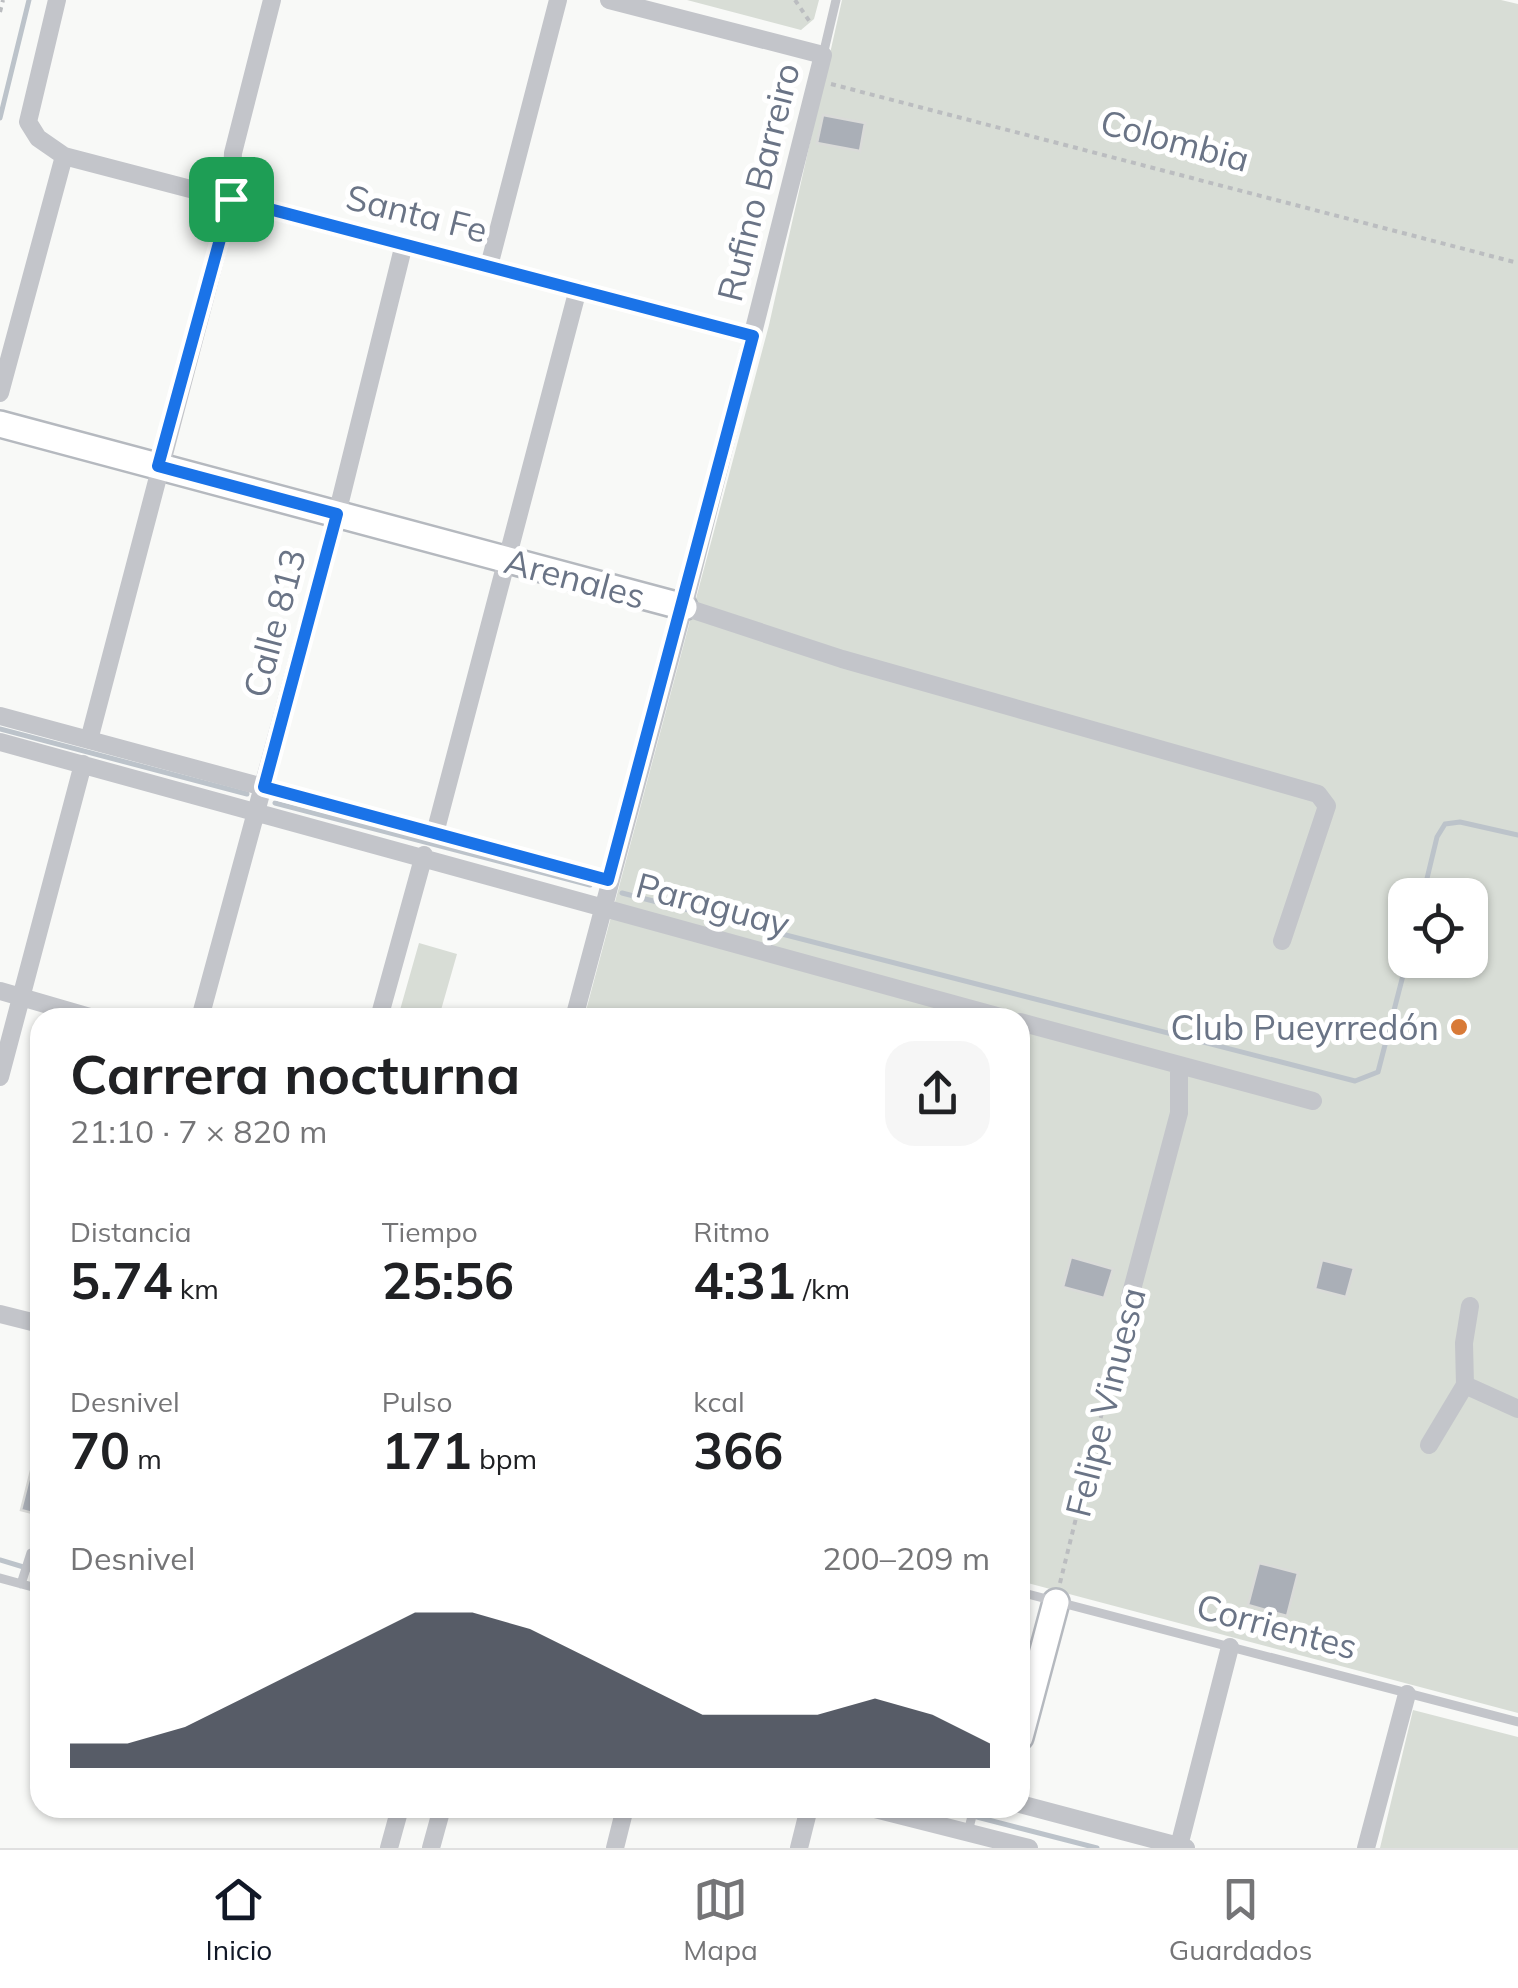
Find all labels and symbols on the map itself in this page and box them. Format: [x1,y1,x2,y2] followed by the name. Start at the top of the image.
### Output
[707,58,809,306] street label: Rufino Barreiro
[1096,99,1254,181] street label: Colombia
[189,157,274,242] pin
[342,174,492,252] street label: Santa Fe
[500,538,650,618] street label: Arenales
[233,544,315,702] street label: Calle 813
[631,862,795,946] street label: Paraguay
[1171,1005,1439,1049] place label: Club Pueyrredón
[1448,1016,1470,1038] marker: Club Pueyrredón
[1055,1283,1155,1521] street label: Felipe Vinuesa
[1192,1583,1362,1669] street label: Corrientes

